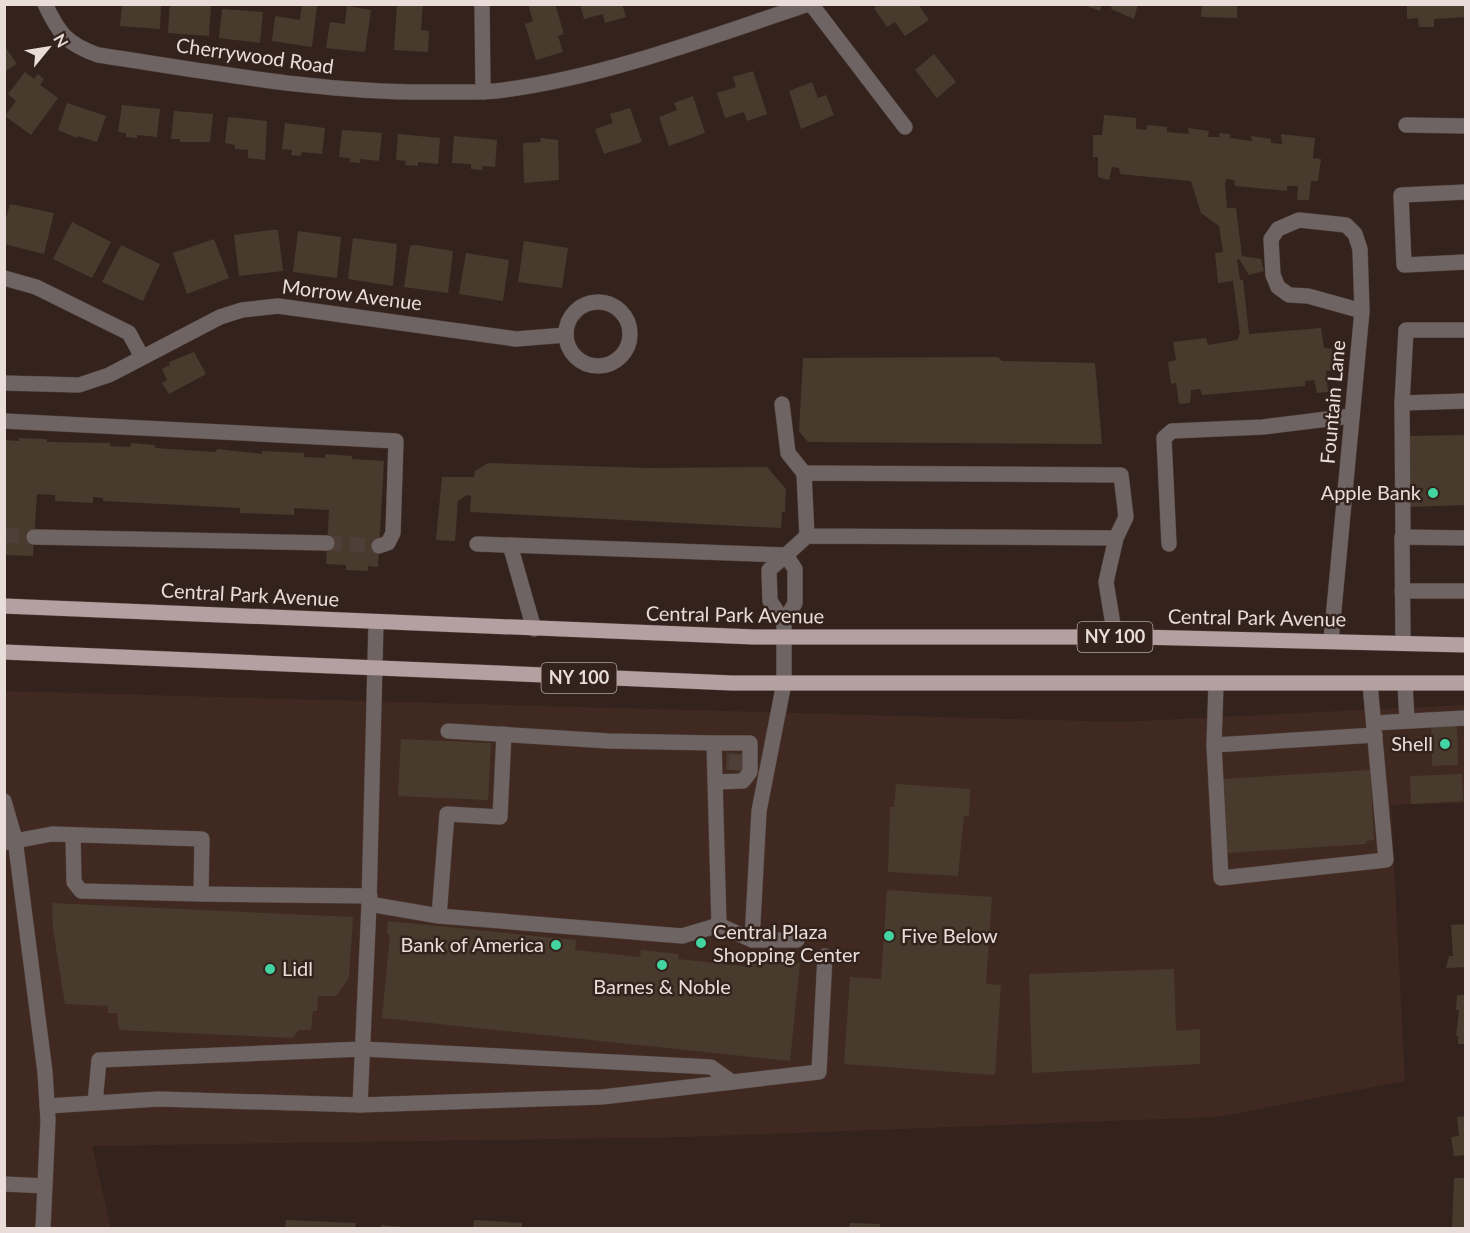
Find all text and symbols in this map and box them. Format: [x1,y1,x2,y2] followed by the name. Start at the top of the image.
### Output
[18,18,78,78] north arrow
[50,30,73,50] text: N
[175,32,335,78] street label: Cherrywood Road
[281,274,424,315] street label: Morrow Avenue
[1315,339,1349,465] street label: Fountain Lane
[1321,480,1422,504] place label: Apple Bank
[1426,486,1440,500] marker: Apple Bank
[160,577,340,611] street label: Central Park Avenue
[646,600,824,628] street label: Central Park Avenue
[1168,603,1346,631] street label: Central Park Avenue
[1078,622,1152,652] road number: NY 100
[542,663,616,693] road number: NY 100
[1391,731,1433,755] place label: Shell
[1438,737,1452,751] marker: Shell
[713,919,860,966] place label: Central Plaza Shopping Center
[901,923,998,947] place label: Five Below
[882,929,896,943] marker: Five Below
[401,932,544,956] place label: Bank of America
[694,936,708,950] marker: Central Plaza Shopping Center
[549,938,563,952] marker: Bank of America
[282,956,313,980] place label: Lidl
[655,958,669,972] marker: Barnes & Noble
[263,962,277,976] marker: Lidl
[593,974,731,998] place label: Barnes & Noble

